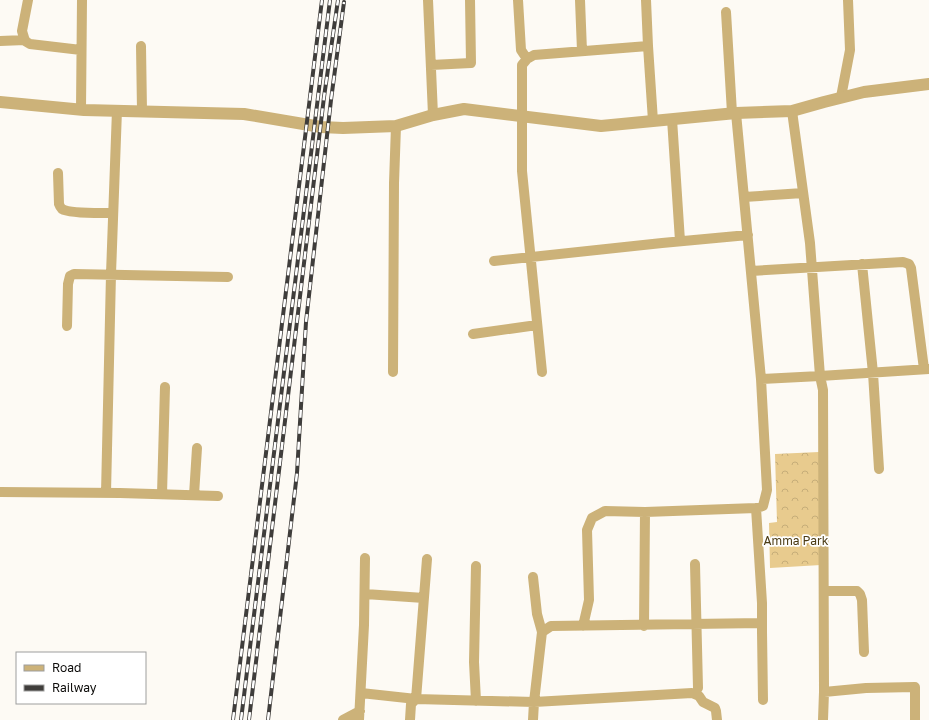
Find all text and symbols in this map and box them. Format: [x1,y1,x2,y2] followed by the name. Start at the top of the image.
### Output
[763,533,829,548] park label: Amma Park
[16,652,146,704] legend
[52,660,81,675] text: Road
[52,680,97,695] text: Railway

